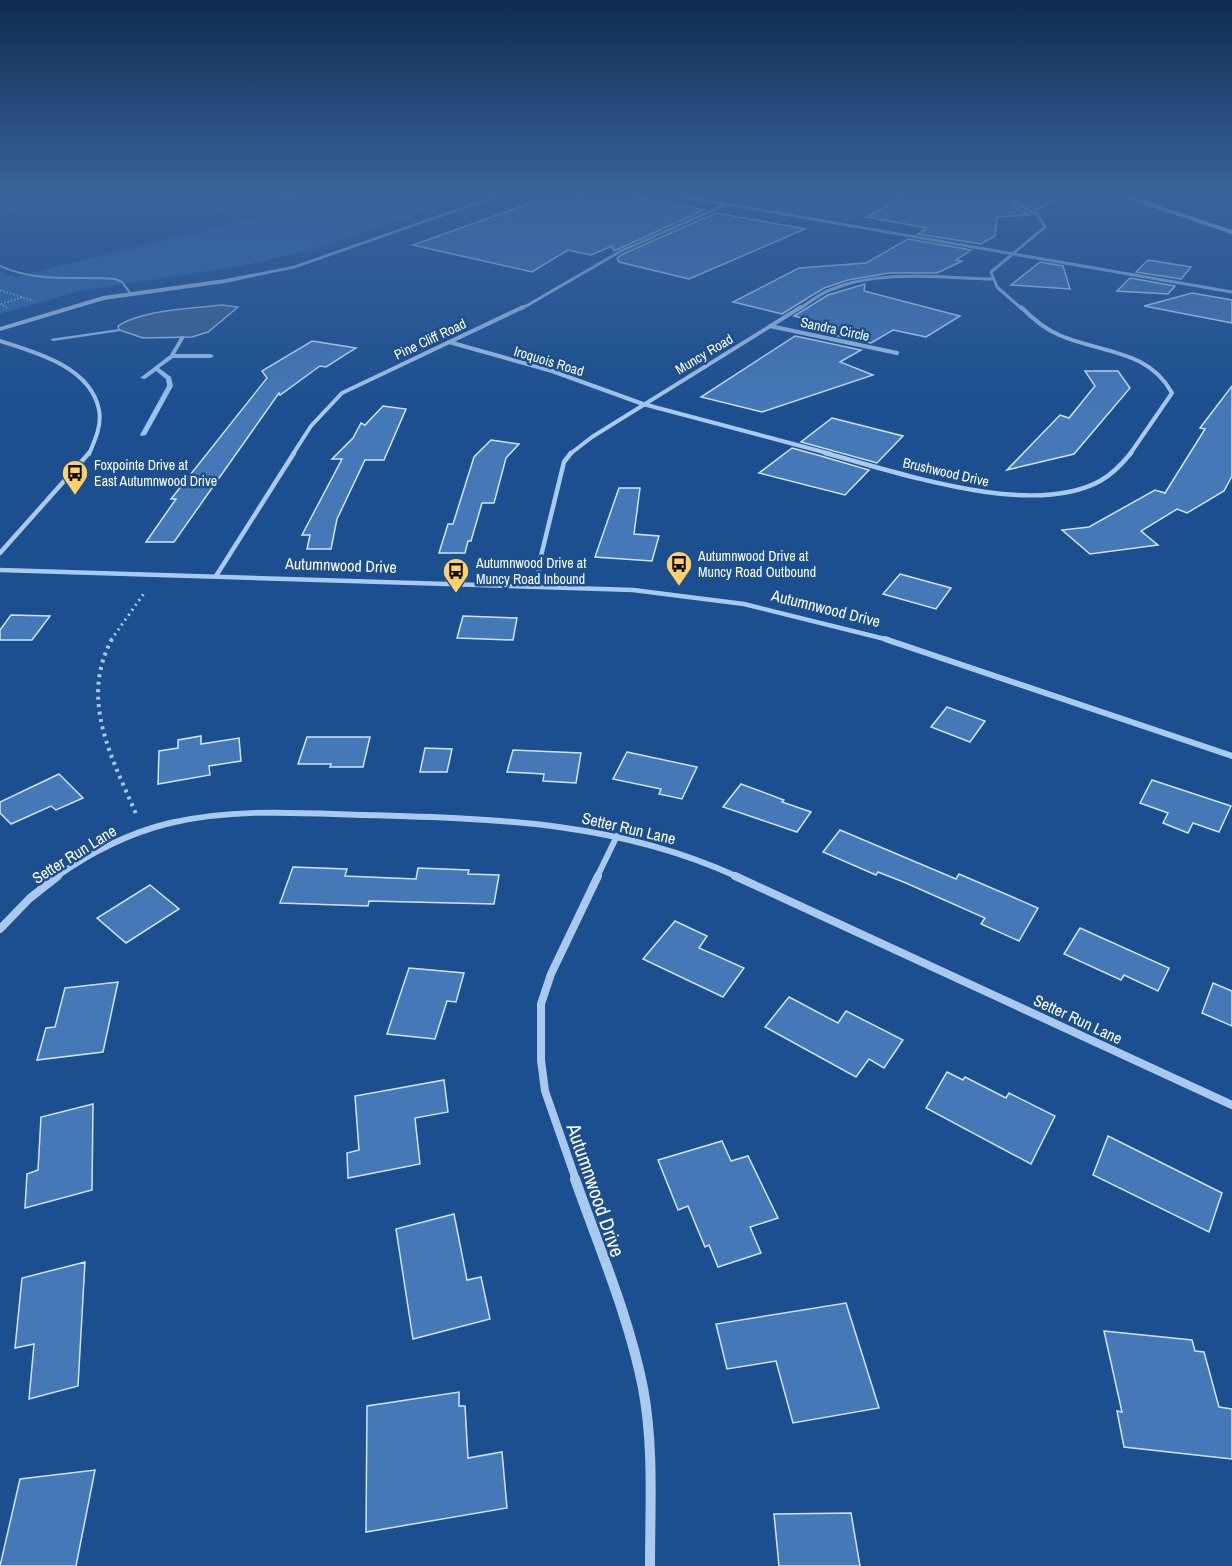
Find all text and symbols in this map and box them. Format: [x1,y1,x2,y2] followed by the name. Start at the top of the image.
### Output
[799,313,871,345] street label: Sandra Circle
[391,314,469,364] street label: Pine Cliff Road
[672,330,736,378] street label: Muncy Road
[512,342,586,380] street label: Iroquois Road
[901,453,991,491] street label: Brushwood Drive
[94,456,217,490] place label: Foxpointe Drive at East Autumnwood Drive
[60,458,90,496] bus stop icon: Foxpointe Drive at East Autumnwood Drive
[697,547,816,581] place label: Autumnwood Drive at Muncy Road Outbound
[664,549,694,587] bus stop icon: Autumnwood Drive at Muncy Road Outbound
[284,552,397,578] street label: Autumnwood Drive
[475,554,586,588] place label: Autumnwood Drive at Muncy Road Inbound
[441,556,471,594] bus stop icon: Autumnwood Drive at Muncy Road Inbound
[768,584,883,632] street label: Autumnwood Drive
[580,807,678,849] street label: Setter Run Lane
[28,819,120,889] street label: Setter Run Lane
[1030,989,1126,1049] street label: Setter Run Lane
[560,1119,631,1260] street label: Autumnwood Drive

